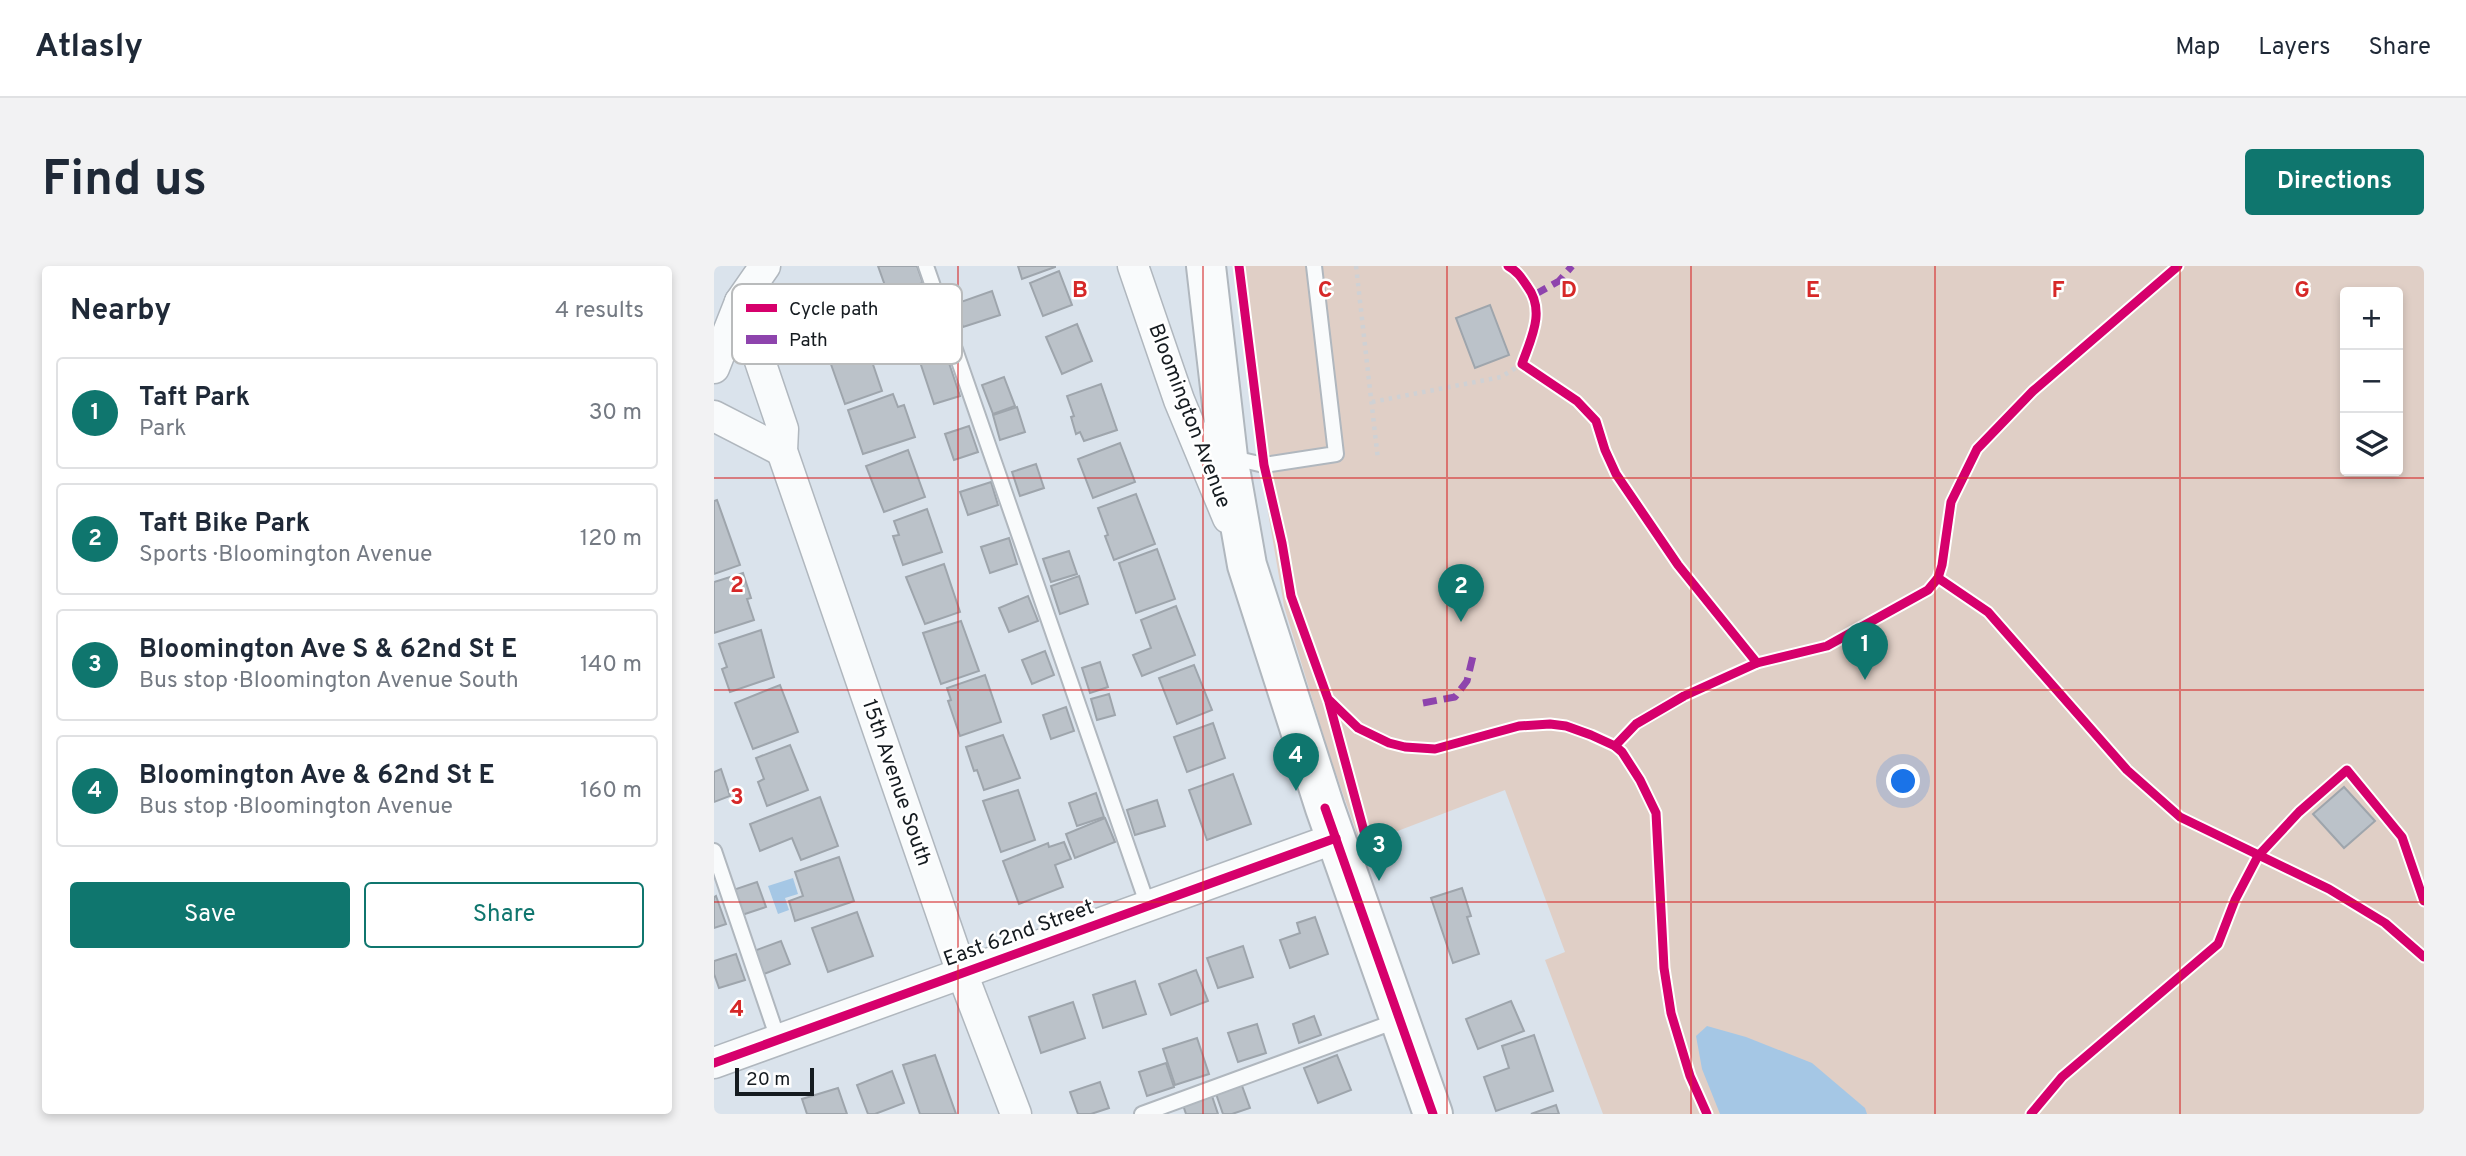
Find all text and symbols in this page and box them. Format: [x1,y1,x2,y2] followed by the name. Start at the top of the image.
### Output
[35,27,143,69] text: Atlasly
[2175,33,2220,63] text: Map
[2258,33,2330,63] text: Layers
[2368,33,2431,63] text: Share
[2245,149,2424,215] button: Directions
[42,151,207,213] text: Find us
[1072,277,1088,306] text: B
[1318,277,1332,306] text: C
[1561,277,1577,306] text: D
[1806,277,1820,306] text: E
[2051,277,2065,306] text: F
[2294,277,2310,306] text: G
[732,284,962,364] legend
[2340,287,2403,476] map controls
[2340,287,2403,350] button: +
[70,293,171,330] text: Nearby
[555,297,644,326] text: 4 results
[789,298,878,322] text: Cycle path
[1141,320,1237,512] street label: Bloomington Avenue
[789,329,828,353] text: Path
[2340,350,2403,413] button: −
[139,382,250,415] text: Taft Park
[90,399,100,428] text: 1
[589,399,642,428] text: 30 m
[2340,413,2403,476] button: layers
[139,415,186,444] text: Park
[139,508,310,541] text: Taft Bike Park
[88,525,102,554] text: 2
[580,525,642,554] text: 120 m
[139,541,432,570] text: Sports · Bloomington Avenue
[1438,564,1484,622] pin: 2
[730,572,744,601] text: 2
[1842,622,1888,680] pin: 1
[139,634,517,667] text: Bloomington Ave S & 62nd St E
[88,651,102,680] text: 3
[580,651,642,680] text: 140 m
[139,667,519,696] text: Bus stop · Bloomington Avenue South
[855,696,937,870] street label: 15th Avenue South
[1273,733,1319,791] pin: 4
[139,760,495,793] text: Bloomington Ave & 62nd St E
[1886,764,1920,798] your location
[88,777,102,806] text: 4
[580,777,642,806] text: 160 m
[730,784,744,813] text: 3
[139,793,453,822] text: Bus stop · Bloomington Avenue
[1356,823,1402,881] pin: 3
[70,882,350,948] button: Save
[364,882,644,948] button: Share
[940,894,1098,974] street label: East 62nd Street
[730,996,744,1025] text: 4
[735,1065,814,1097] scale bar
[746,1068,790,1092] text: 20 m

